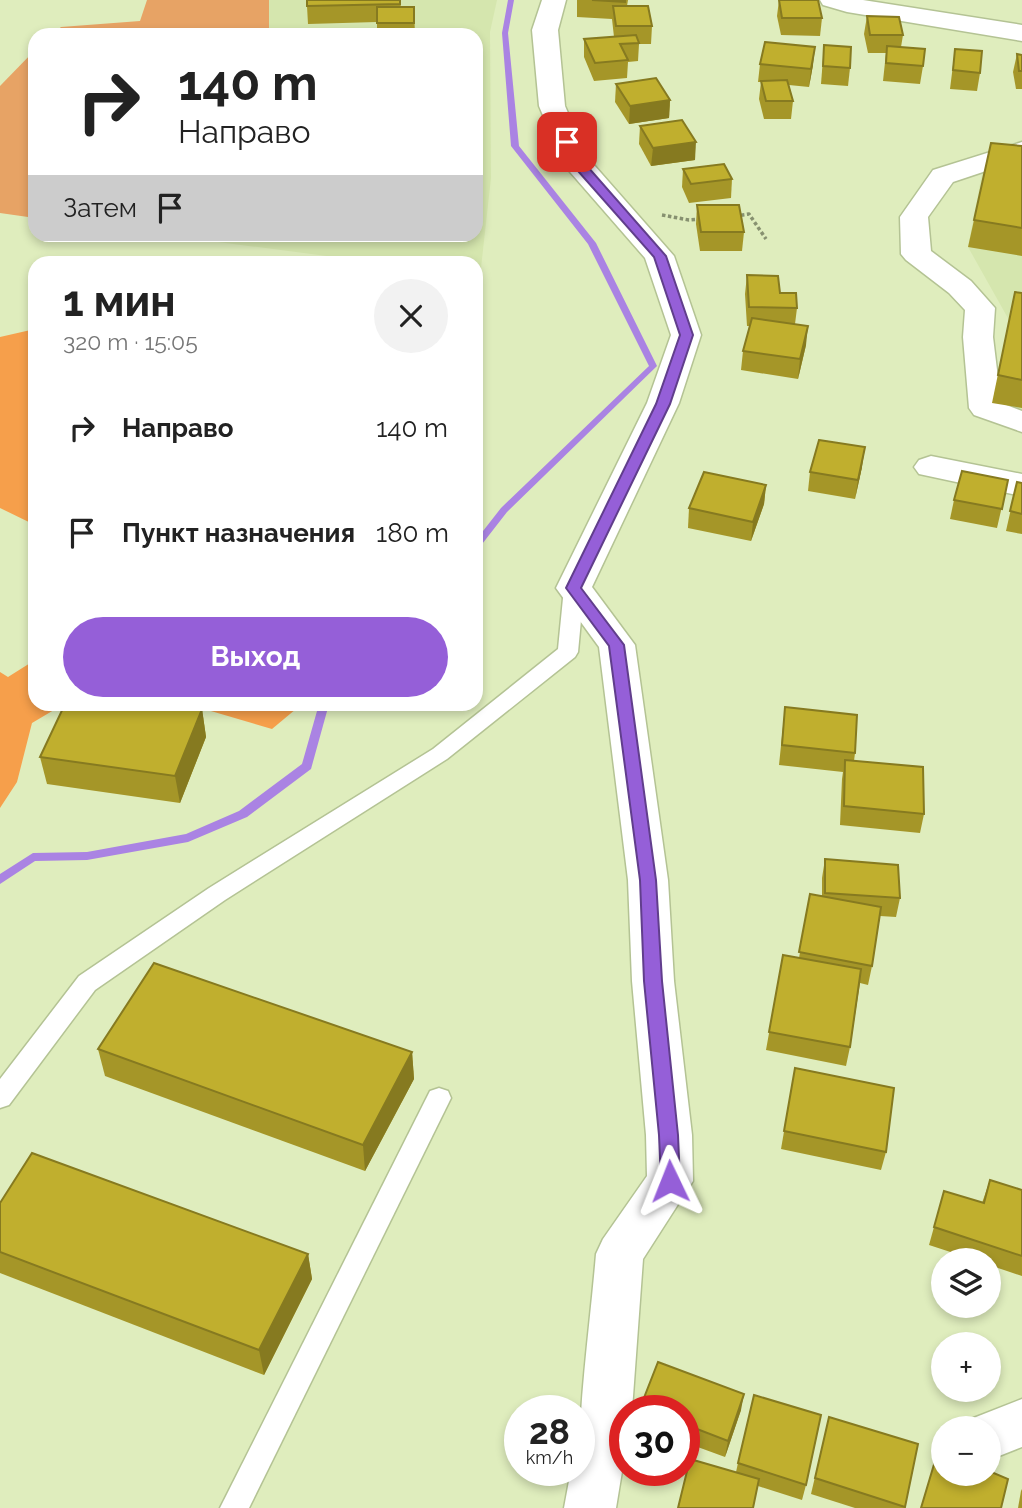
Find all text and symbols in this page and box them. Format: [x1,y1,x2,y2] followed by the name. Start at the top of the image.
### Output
[178,54,318,111] text: 140 m
[63,56,154,147] icon: right
[537,112,597,172] pin
[178,113,310,150] text: Направо
[548,123,586,161] icon: arrive
[151,189,189,227] icon: arrive
[63,193,137,223] text: Затем
[63,277,176,326] text: 1 мин
[374,279,448,353] button: close
[63,328,198,355] text: 320 m · 15:05
[63,409,101,447] icon: right
[122,413,233,443] text: Направо
[376,413,448,443] text: 140 m
[63,514,101,552] icon: arrive
[122,518,355,548] text: Пункт назначения
[376,518,449,548] text: 180 m
[63,617,448,697] button: Выход
[633,1144,707,1218] position arrow
[931,1248,1001,1486] map controls
[931,1248,1001,1318] button: layers
[931,1332,1001,1402] button: +
[609,1395,700,1486] speed limit sign: 30
[529,1411,570,1452] text: 28
[931,1416,1001,1486] button: −
[526,1447,573,1468] text: km/h

